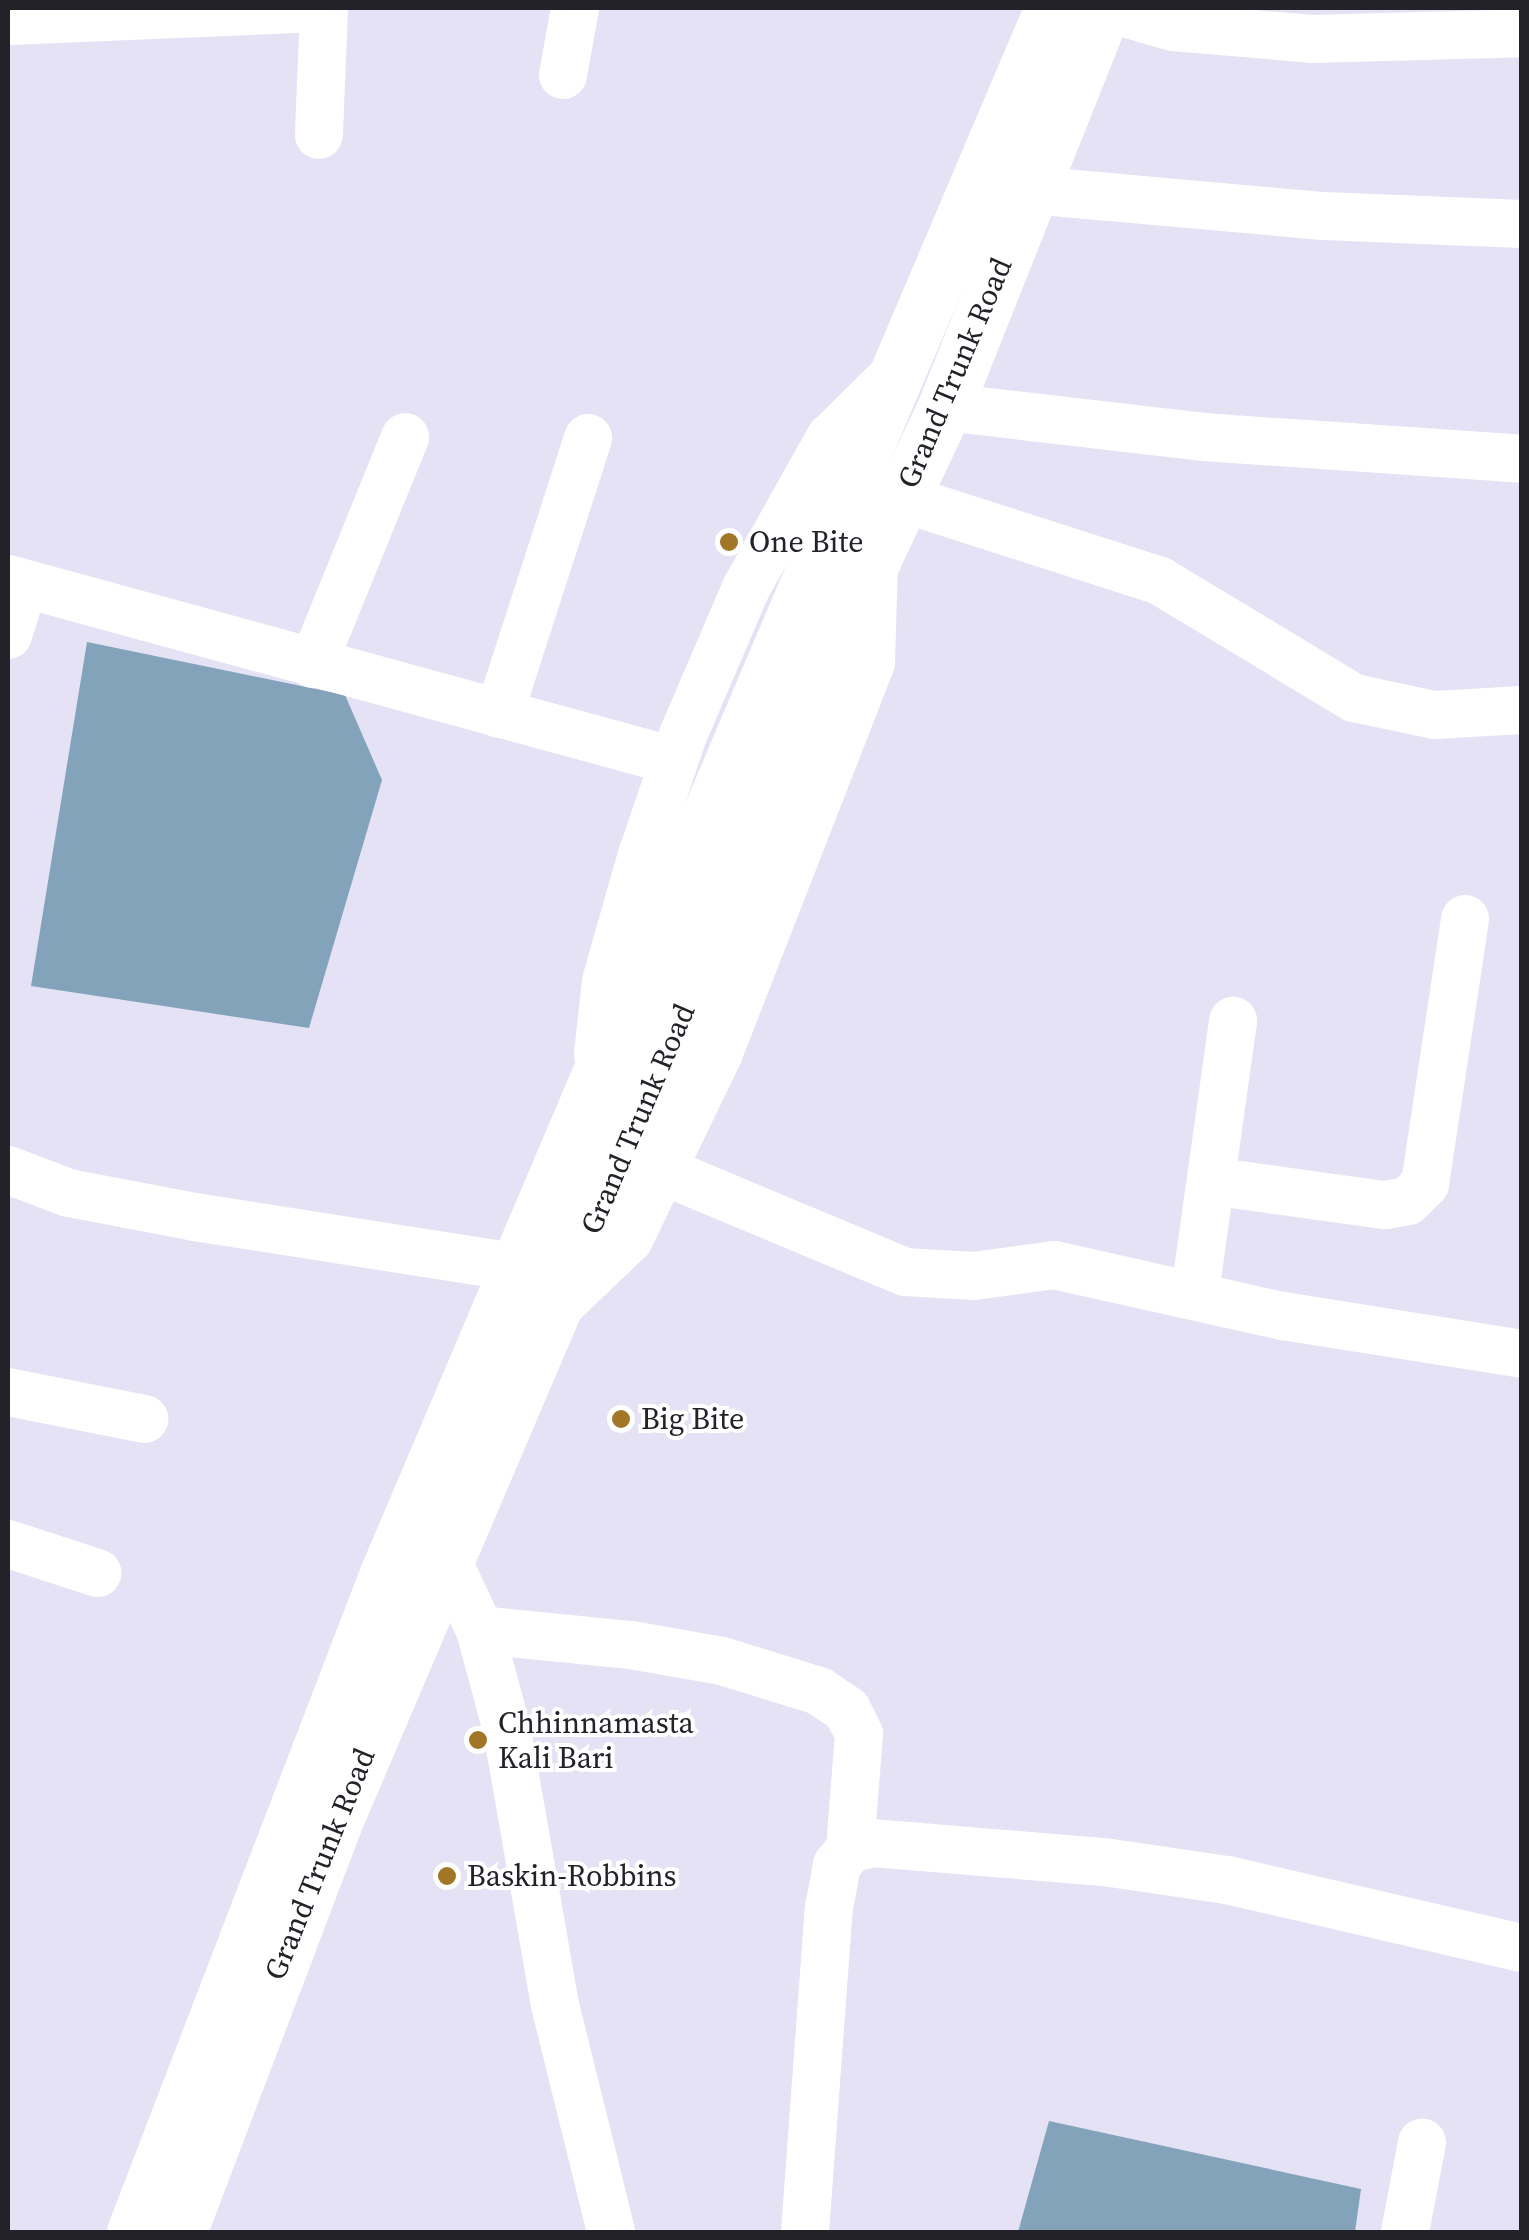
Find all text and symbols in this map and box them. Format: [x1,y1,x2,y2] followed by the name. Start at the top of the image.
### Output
[890,252,1020,494] street label: Grand Trunk Road
[749,524,864,560] place label: One Bite
[718,531,740,553] marker: One Bite
[573,998,703,1240] street label: Grand Trunk Road
[641,1401,744,1437] place label: Big Bite
[610,1408,632,1430] marker: Big Bite
[498,1705,694,1776] place label: Chhinnamasta Kali Bari
[467,1729,489,1751] marker: Chhinnamasta Kali Bari
[257,1743,383,1985] street label: Grand Trunk Road
[467,1858,677,1894] place label: Baskin-Robbins
[436,1865,458,1887] marker: Baskin-Robbins

